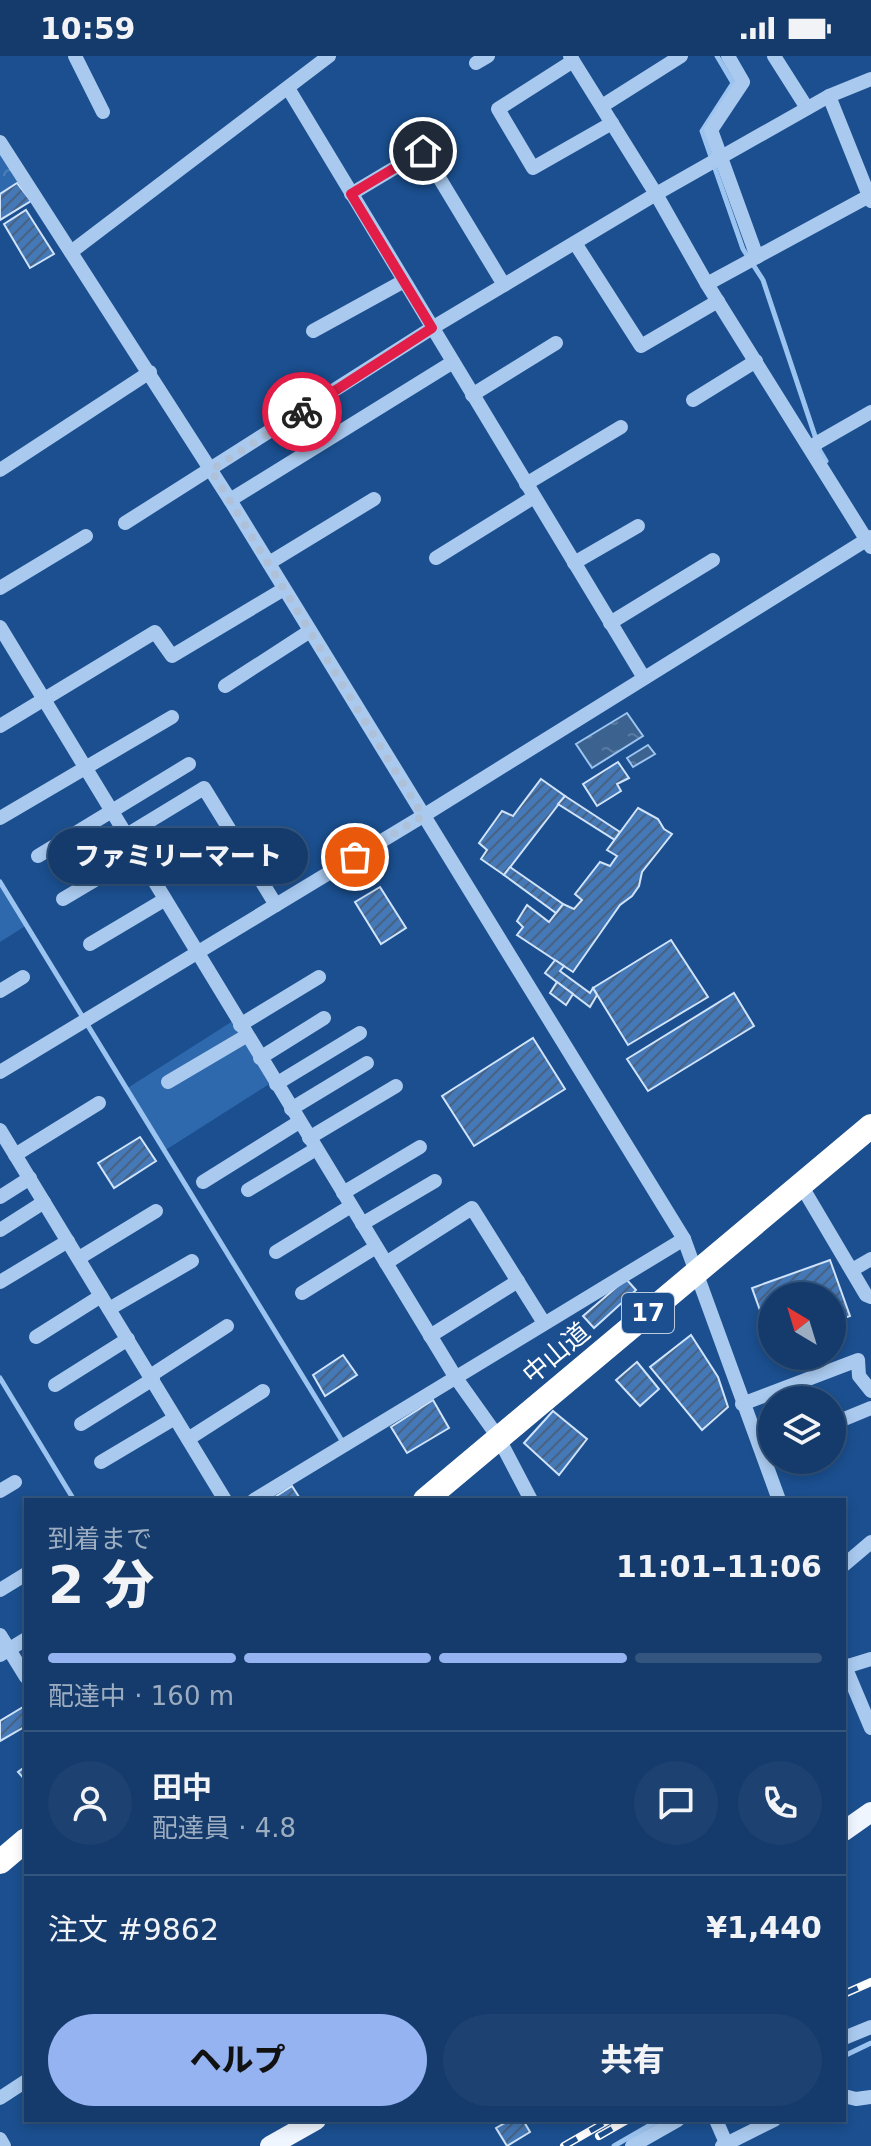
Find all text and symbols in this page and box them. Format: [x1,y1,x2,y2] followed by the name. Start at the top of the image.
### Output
[40,11,136,46] text: 10:59
[389,117,457,185] pin
[401,129,445,173] icon: home
[262,372,342,452] courier
[280,390,324,434] icon: bike
[321,823,389,891] pin
[47,829,307,885] callout: ファミリーマート
[333,835,377,879] icon: bag
[74,841,282,871] text: ファミリーマート
[758,1282,846,1370] north arrow
[758,1282,846,1474] map controls
[622,1293,674,1333] road number: 17
[516,1316,596,1390] street label: 中山道
[758,1386,846,1474] button: layers
[48,1524,152,1554] text: 到着まで
[616,1549,822,1584] text: 11:01–11:06
[48,1555,154,1615] text: 2 分
[48,1681,234,1711] text: 配達中 · 160 m
[48,1761,132,1845] button: person
[634,1761,718,1845] button: chat
[738,1761,822,1845] button: phone
[152,1770,212,1805] text: 田中
[152,1813,296,1843] text: 配達員 · 4.8
[706,1910,822,1945] text: ¥1,440
[48,1912,219,1947] text: 注文 #9862
[48,2014,427,2106] button: ヘルプ
[443,2014,822,2106] button: 共有

